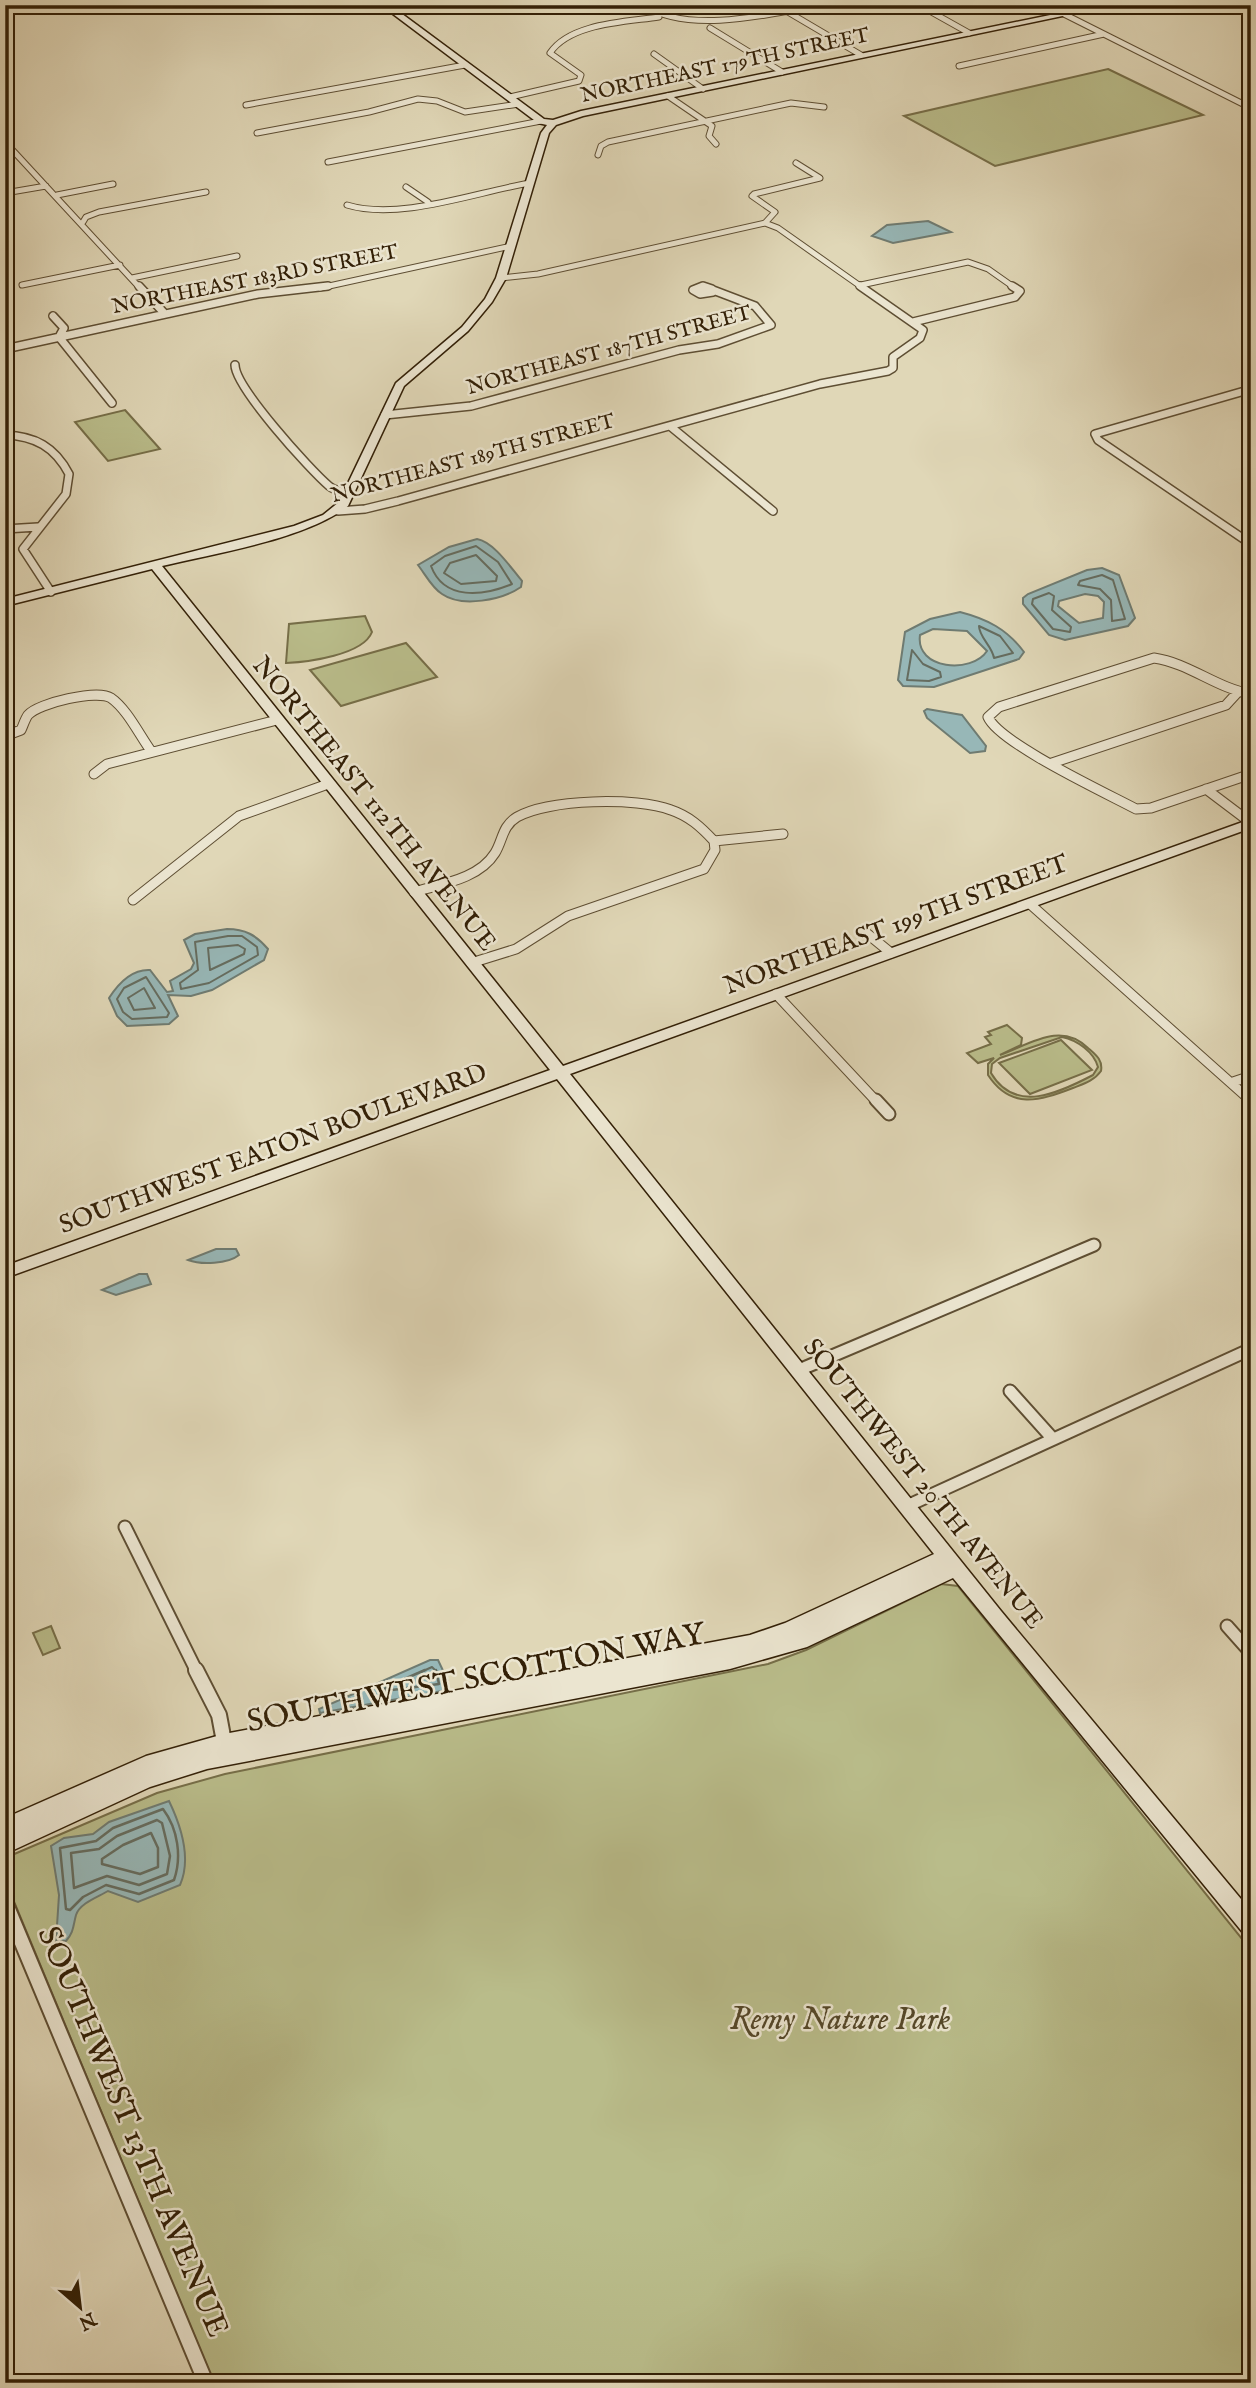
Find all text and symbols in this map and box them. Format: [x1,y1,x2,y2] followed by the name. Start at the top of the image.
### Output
[578,22,872,110] street label: NORTHEAST 179TH STREET
[110,239,401,321] street label: NORTHEAST 183RD STREET
[464,300,755,402] street label: NORTHEAST 187TH STREET
[328,408,619,510] street label: NORTHEAST 189TH STREET
[245,650,503,958] street label: NORTHEAST 112TH AVENUE
[719,847,1073,1003] street label: NORTHEAST 199TH STREET
[55,1056,491,1242] street label: SOUTHWEST EATON BOULEVARD
[795,1332,1051,1636] street label: SOUTHWEST 20TH AVENUE
[243,1614,710,1744] street label: SOUTHWEST SCOTTON WAY
[28,1921,236,2343] street label: SOUTHWEST 13TH AVENUE
[730,2000,951,2041] park label: Remy Nature Park
[46,2272,116,2342] north arrow

